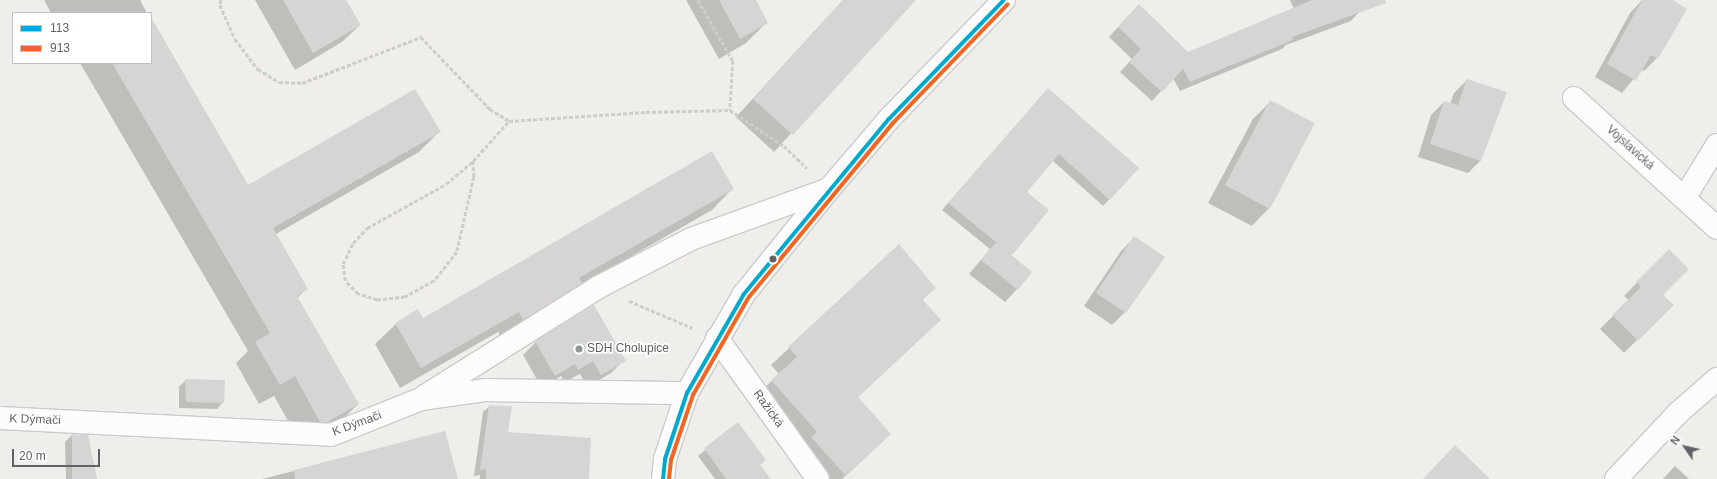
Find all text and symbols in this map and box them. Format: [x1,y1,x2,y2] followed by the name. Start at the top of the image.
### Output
[12,12,152,64] legend
[50,21,69,35] text: 113
[50,41,70,55] text: 913
[1603,123,1657,173] street label: Vojslavická
[768,254,778,264] unlabelled marker
[587,342,669,356] place label: SDH Cholupice
[574,344,584,354] marker: SDH Cholupice
[750,388,786,430] street label: Ražická
[330,408,384,440] street label: K Dýmači
[9,412,61,428] street label: K Dýmači
[1665,427,1705,467] north arrow
[1668,434,1682,447] text: N
[14,441,102,467] scale bar
[19,449,46,463] text: 20 m

